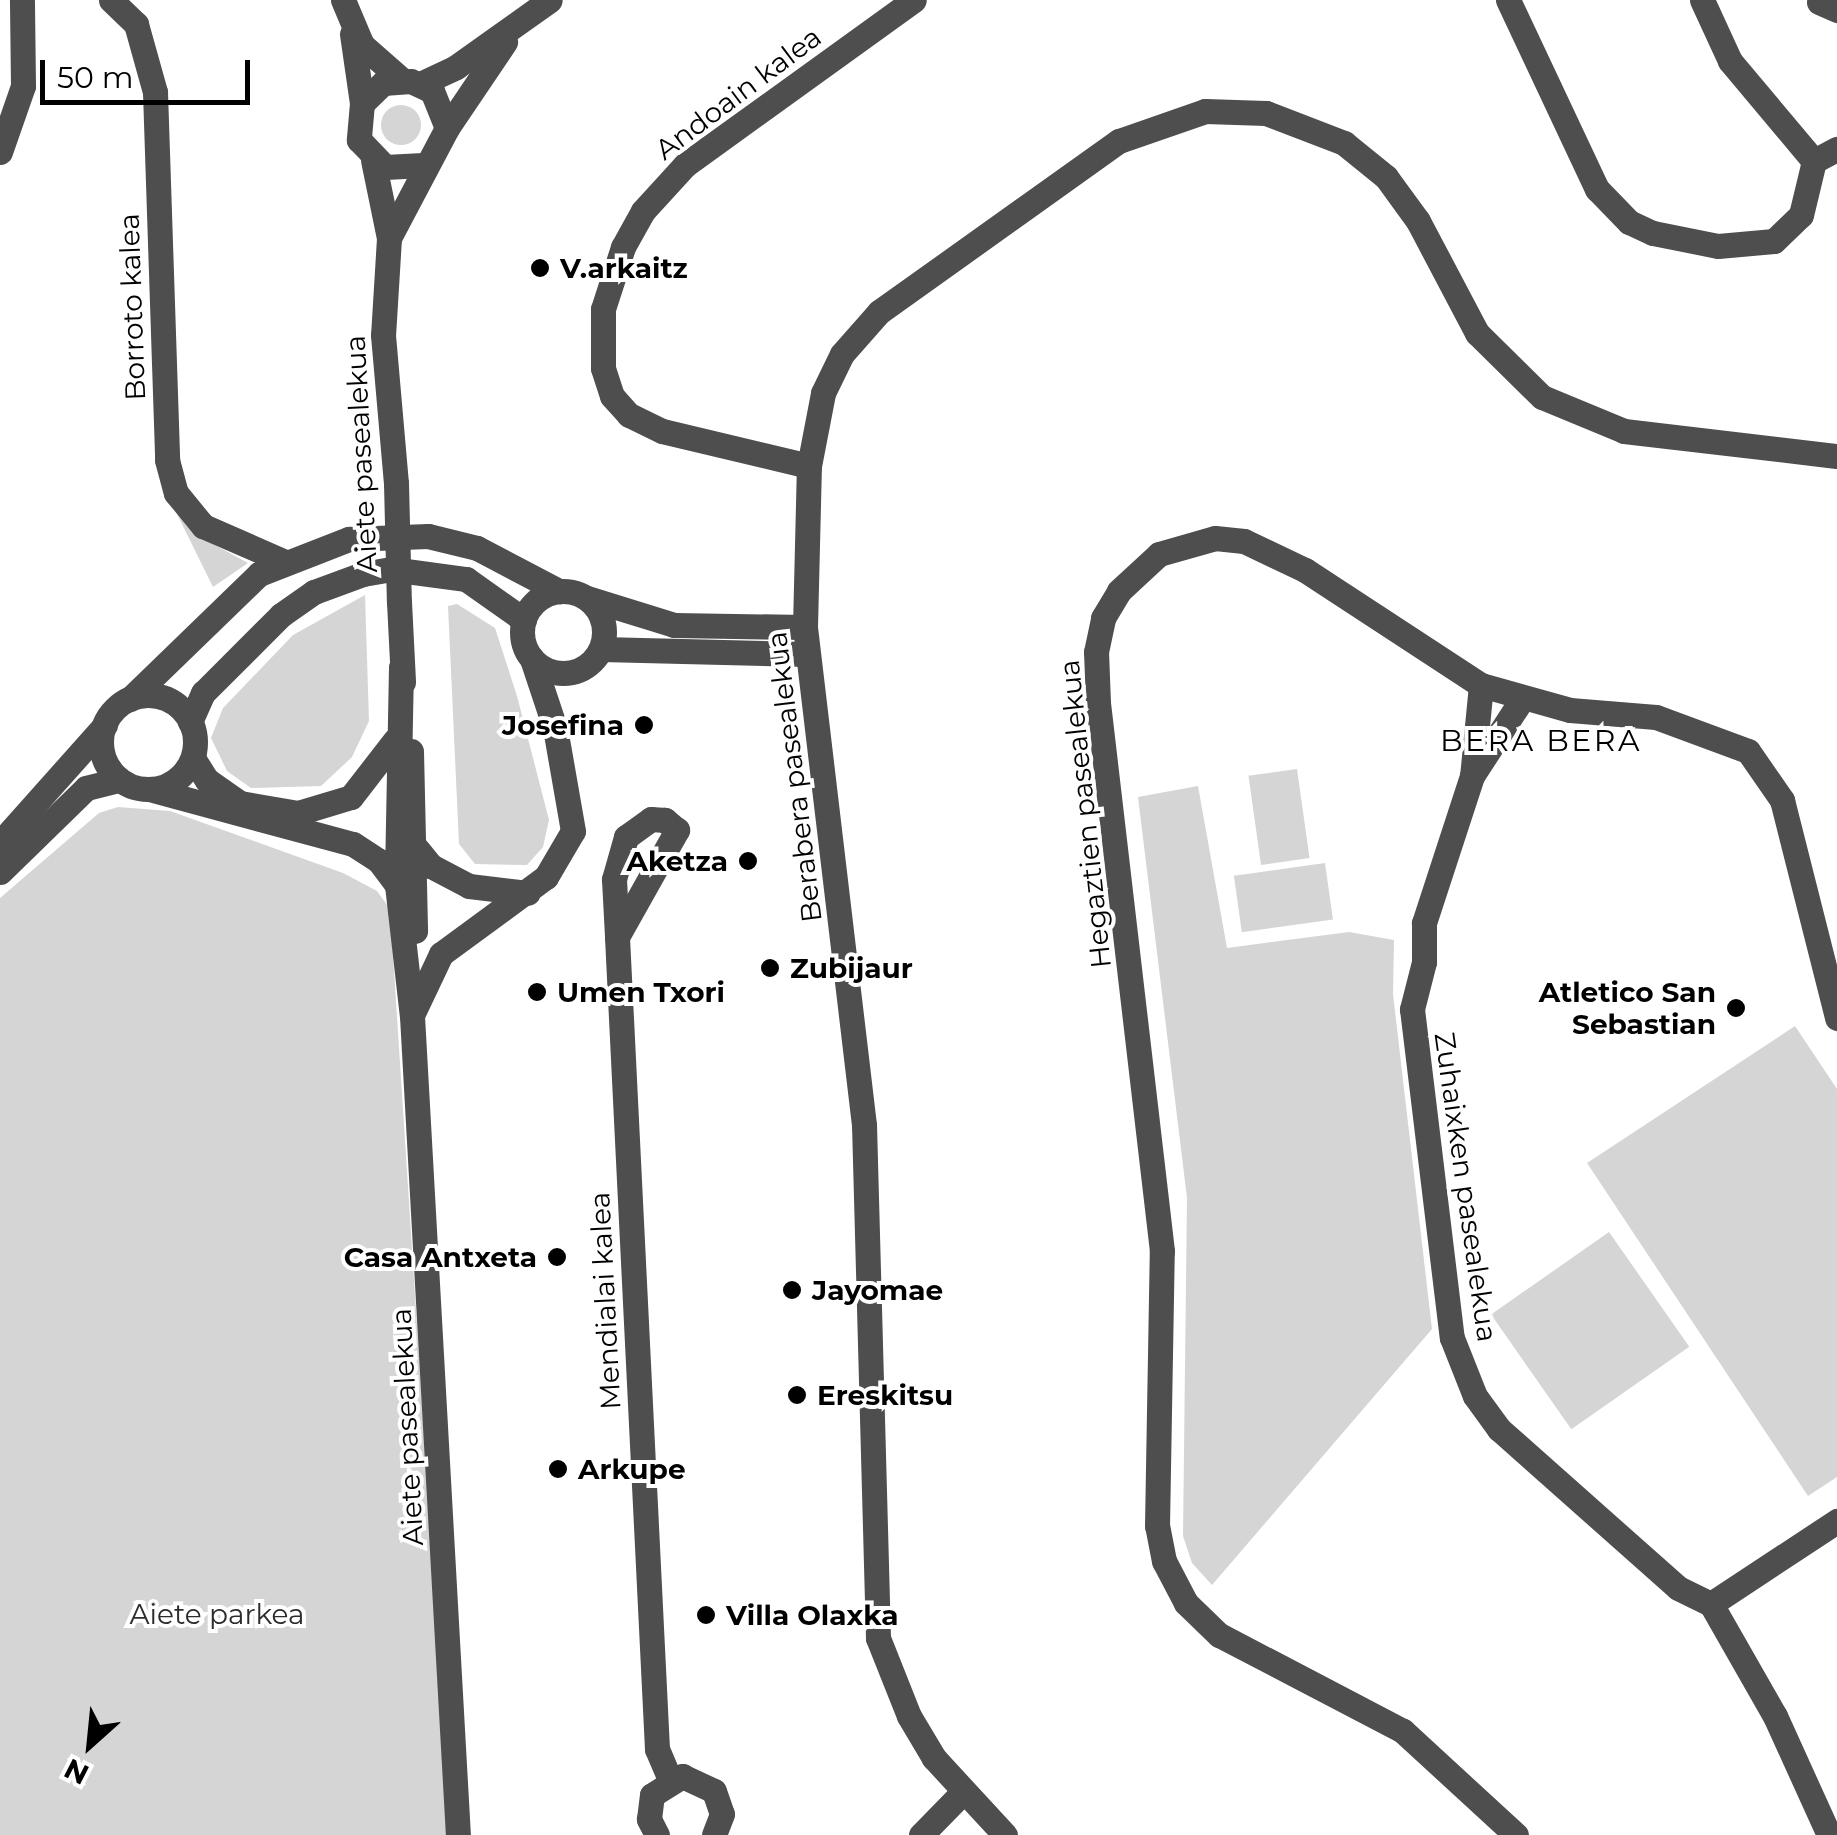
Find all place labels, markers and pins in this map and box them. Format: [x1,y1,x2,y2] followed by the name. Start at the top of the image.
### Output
[560,251,688,285] place label: V.arkaitz
[529,257,551,279] marker: V.arkaitz
[502,708,624,742] place label: Josefina
[633,714,655,736] marker: Josefina
[627,844,728,878] place label: Aketza
[737,850,759,872] marker: Aketza
[790,951,913,985] place label: Zubijaur
[759,957,781,979] marker: Zubijaur
[557,975,725,1009] place label: Umen Txori
[1539,975,1716,1041] place label: Atletico San Sebastian
[526,981,548,1003] marker: Umen Txori
[1725,997,1747,1019] marker: Atletico San Sebastian
[344,1240,537,1274] place label: Casa Antxeta
[546,1246,568,1268] marker: Casa Antxeta
[812,1273,943,1307] place label: Jayomae
[781,1279,803,1301] marker: Jayomae
[817,1378,953,1412] place label: Ereskitsu
[786,1384,808,1406] marker: Ereskitsu
[578,1452,686,1486] place label: Arkupe
[547,1458,569,1480] marker: Arkupe
[726,1598,899,1632] place label: Villa Olaxka
[695,1604,717,1626] marker: Villa Olaxka

